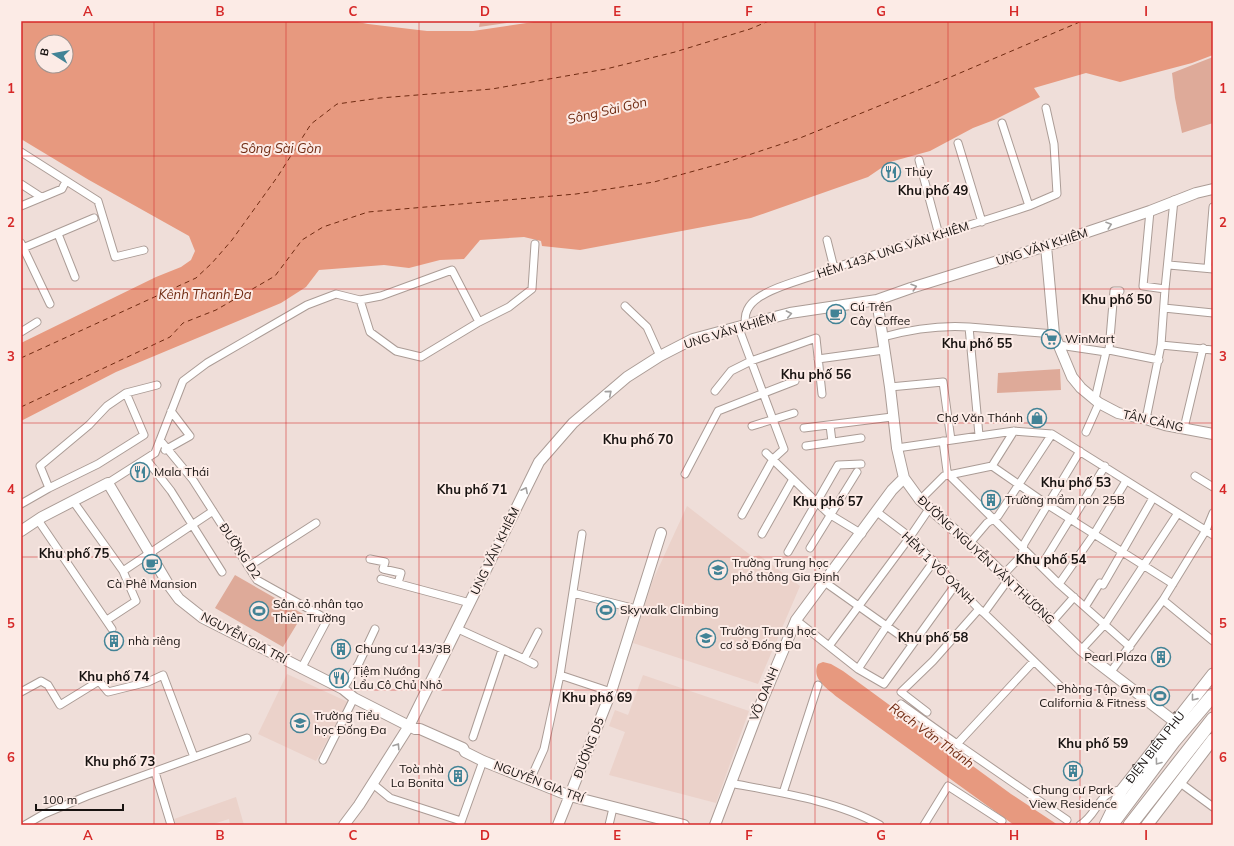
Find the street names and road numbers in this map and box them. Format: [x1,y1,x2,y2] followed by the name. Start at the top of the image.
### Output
[815,218,971,281] street label: HẺM 143A UNG VĂN KHIÊM
[994,225,1090,268] street label: UNG VĂN KHIÊM
[682,309,778,352] street label: UNG VĂN KHIÊM
[1121,406,1185,435] street label: TÂN CẢNG
[915,491,1059,627] street label: ĐƯỜNG NGUYỄN VĂN THƯƠNG
[467,505,522,597] street label: UNG VĂN KHIÊM
[216,520,265,581] street label: ĐƯỜNG D2
[899,528,978,607] street label: HẺM 1 VÕ OANH
[199,608,291,667] street label: NGUYỄN GIA TRÍ
[746,665,781,723] street label: VÕ OANH
[1122,708,1188,786] street label: ĐIỆN BIÊN PHỦ
[570,715,607,780] street label: ĐƯỜNG D5
[492,756,588,806] street label: NGUYỄN GIA TRÍ

